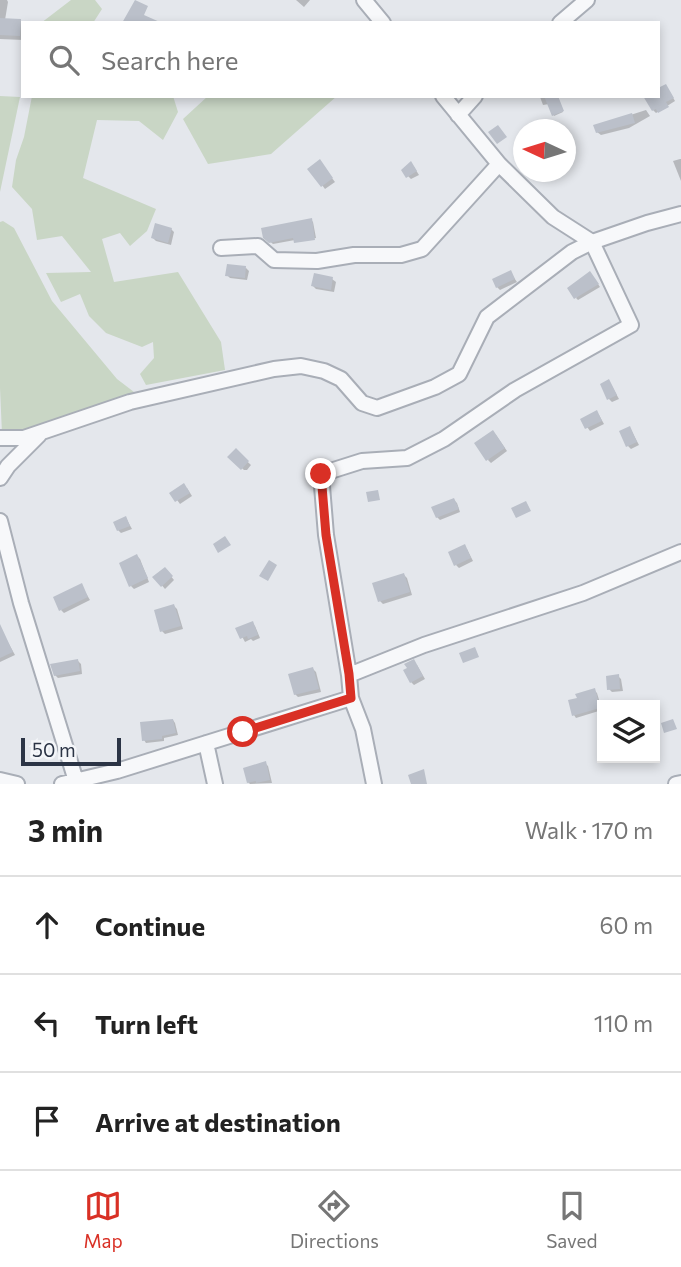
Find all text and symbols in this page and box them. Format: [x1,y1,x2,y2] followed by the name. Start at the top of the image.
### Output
[21,21,660,98] search box
[45,41,83,79] icon: search
[101,44,239,75] text: Search here
[513,119,576,182] north arrow
[305,458,336,489] route end
[597,700,660,763] map controls
[597,700,660,763] button: layers
[227,716,258,747] route start
[21,735,121,767] scale bar
[32,738,76,761] text: 50 m
[28,811,103,848] text: 3 min
[525,816,653,844] text: Walk · 170 m
[28,906,66,944] icon: ahead
[95,910,205,941] text: Continue
[600,911,653,939] text: 60 m
[28,1004,66,1042] icon: left
[95,1008,198,1039] text: Turn left
[594,1009,653,1037] text: 110 m
[28,1102,66,1140] icon: arrive
[95,1106,341,1137] text: Arrive at destination
[84,1187,123,1252] tab: Map
[290,1187,379,1252] tab: Directions
[546,1187,597,1252] tab: Saved

